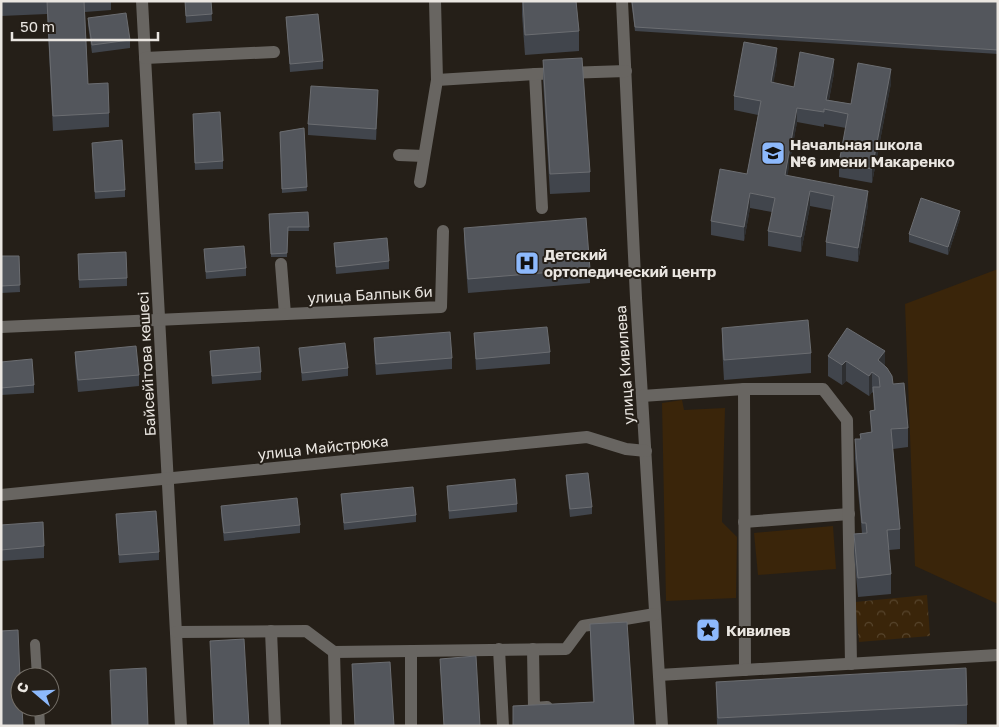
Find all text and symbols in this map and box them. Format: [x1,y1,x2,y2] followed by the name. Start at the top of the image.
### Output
[12,10,159,42] scale bar
[20,17,55,35] text: 50 m
[790,135,955,170] place label: Начальная школа №6 имени Макаренко
[760,140,786,166] school or university icon: Начальная школа №6 имени Макаренко
[544,245,716,280] place label: Детский ортопедический центр
[514,250,540,276] hospital icon: Детский ортопедический центр
[307,282,433,306] street label: улица Балпык би
[133,291,159,437] street label: Байсейітова көшесі
[611,305,637,425] street label: улица Кивилева
[257,431,389,463] street label: улица Майстрюка
[695,617,721,643] place icon: Кивилев
[726,621,791,639] place label: Кивилев
[10,667,60,717] north arrow
[13,680,32,695] text: С

